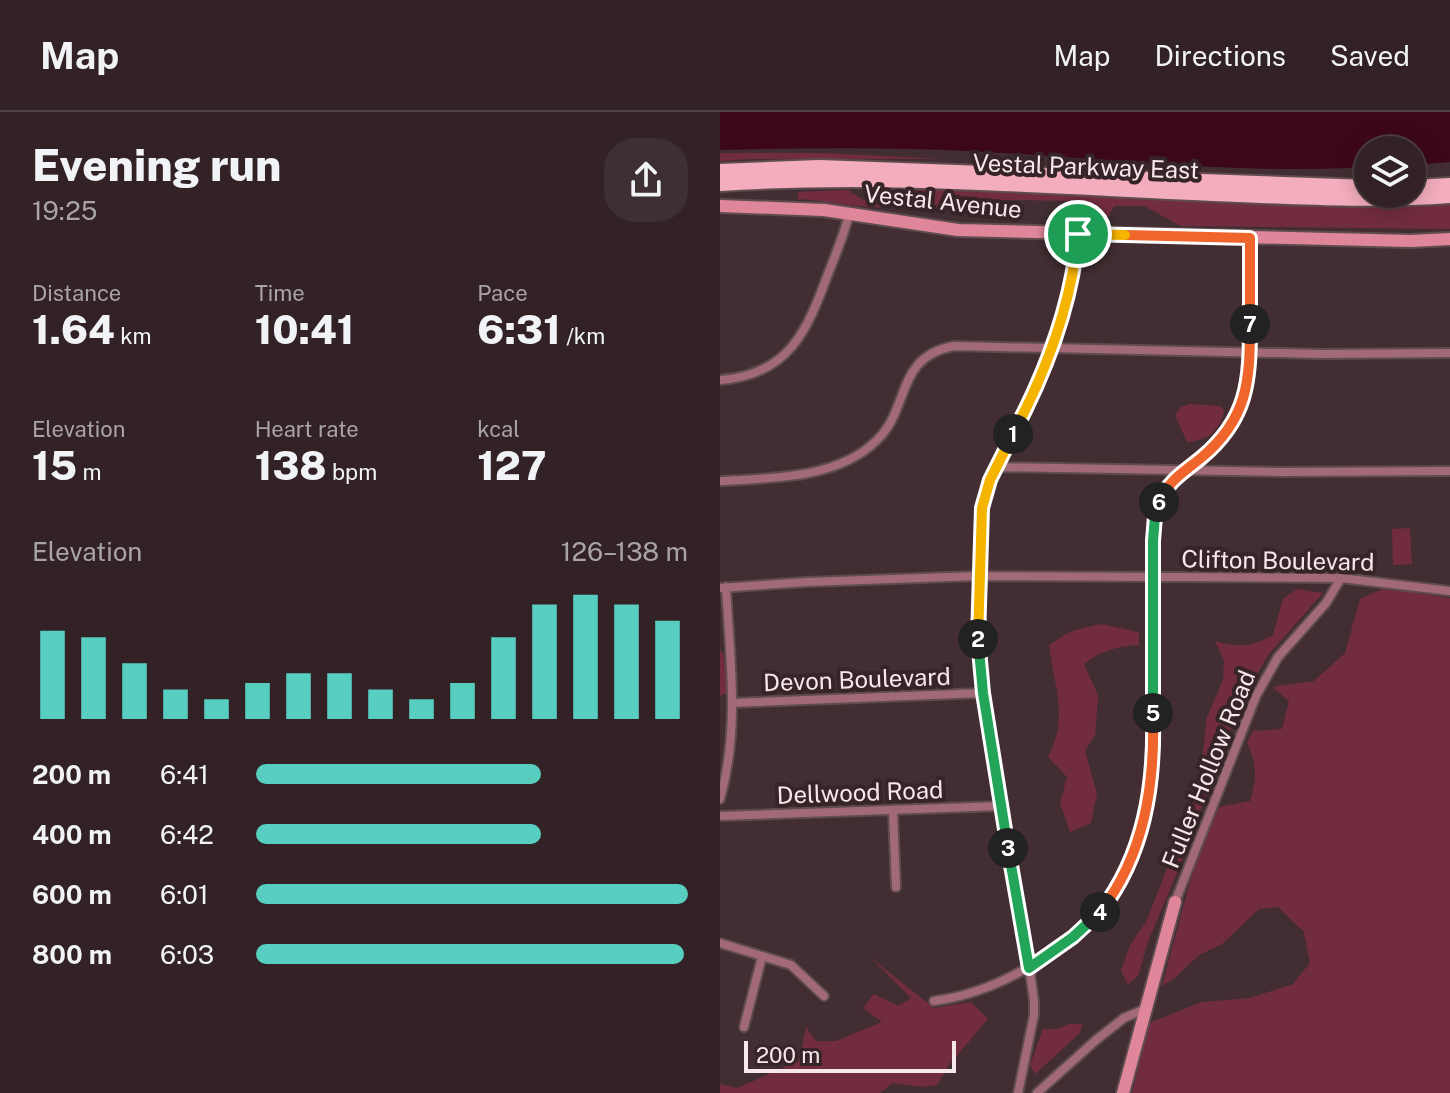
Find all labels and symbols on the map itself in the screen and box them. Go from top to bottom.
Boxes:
street label: Vestal Parkway East [972,148,1200,184]
street label: Vestal Avenue [863,179,1023,223]
pin [1044,200,1112,268]
pin: 7 [1230,304,1270,344]
pin: 1 [993,414,1033,454]
pin: 6 [1139,482,1179,522]
street label: Clifton Boulevard [1181,544,1375,576]
pin: 2 [958,619,998,659]
street label: Devon Boulevard [763,662,951,696]
street label: Fuller Hollow Road [1156,666,1260,872]
pin: 5 [1133,693,1173,733]
street label: Dellwood Road [776,775,944,809]
pin: 3 [988,828,1028,868]
pin: 4 [1080,892,1120,932]
scale bar [744,1037,956,1073]

